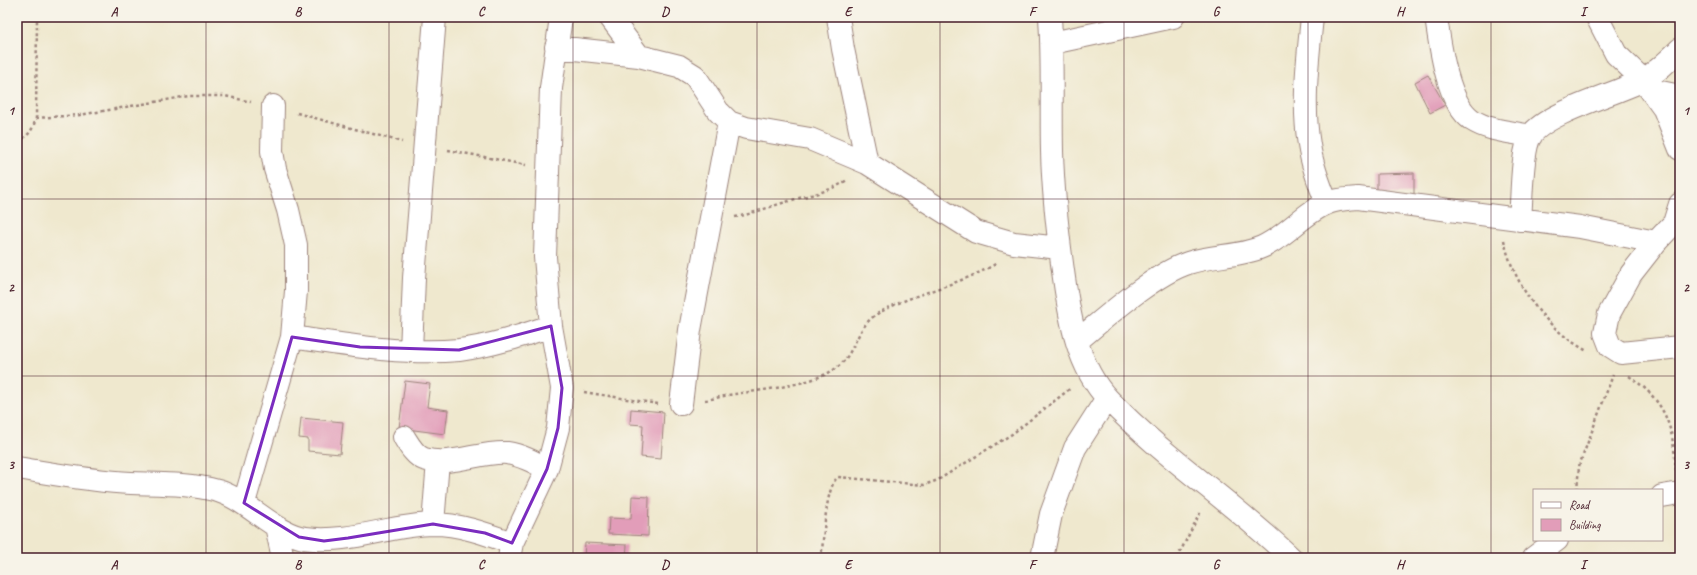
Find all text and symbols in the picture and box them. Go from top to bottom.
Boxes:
text: A [111,4,119,20]
text: B [295,4,303,20]
text: C [478,4,486,20]
text: D [661,4,670,20]
text: E [845,4,854,20]
text: F [1029,4,1038,20]
text: G [1213,4,1221,20]
text: H [1396,4,1406,20]
text: I [1580,4,1589,20]
text: 1 [8,103,16,119]
text: 1 [1683,103,1691,119]
text: 2 [8,280,15,296]
text: 2 [1683,280,1690,296]
text: 3 [8,457,15,473]
text: 3 [1683,457,1690,473]
legend [1533,489,1663,541]
text: Road [1569,497,1591,513]
text: Building [1569,517,1601,533]
text: A [111,557,119,573]
text: B [295,557,303,573]
text: C [478,557,486,573]
text: D [661,557,670,573]
text: E [845,557,854,573]
text: F [1029,557,1038,573]
text: G [1213,557,1221,573]
text: H [1396,557,1406,573]
text: I [1580,557,1589,573]

